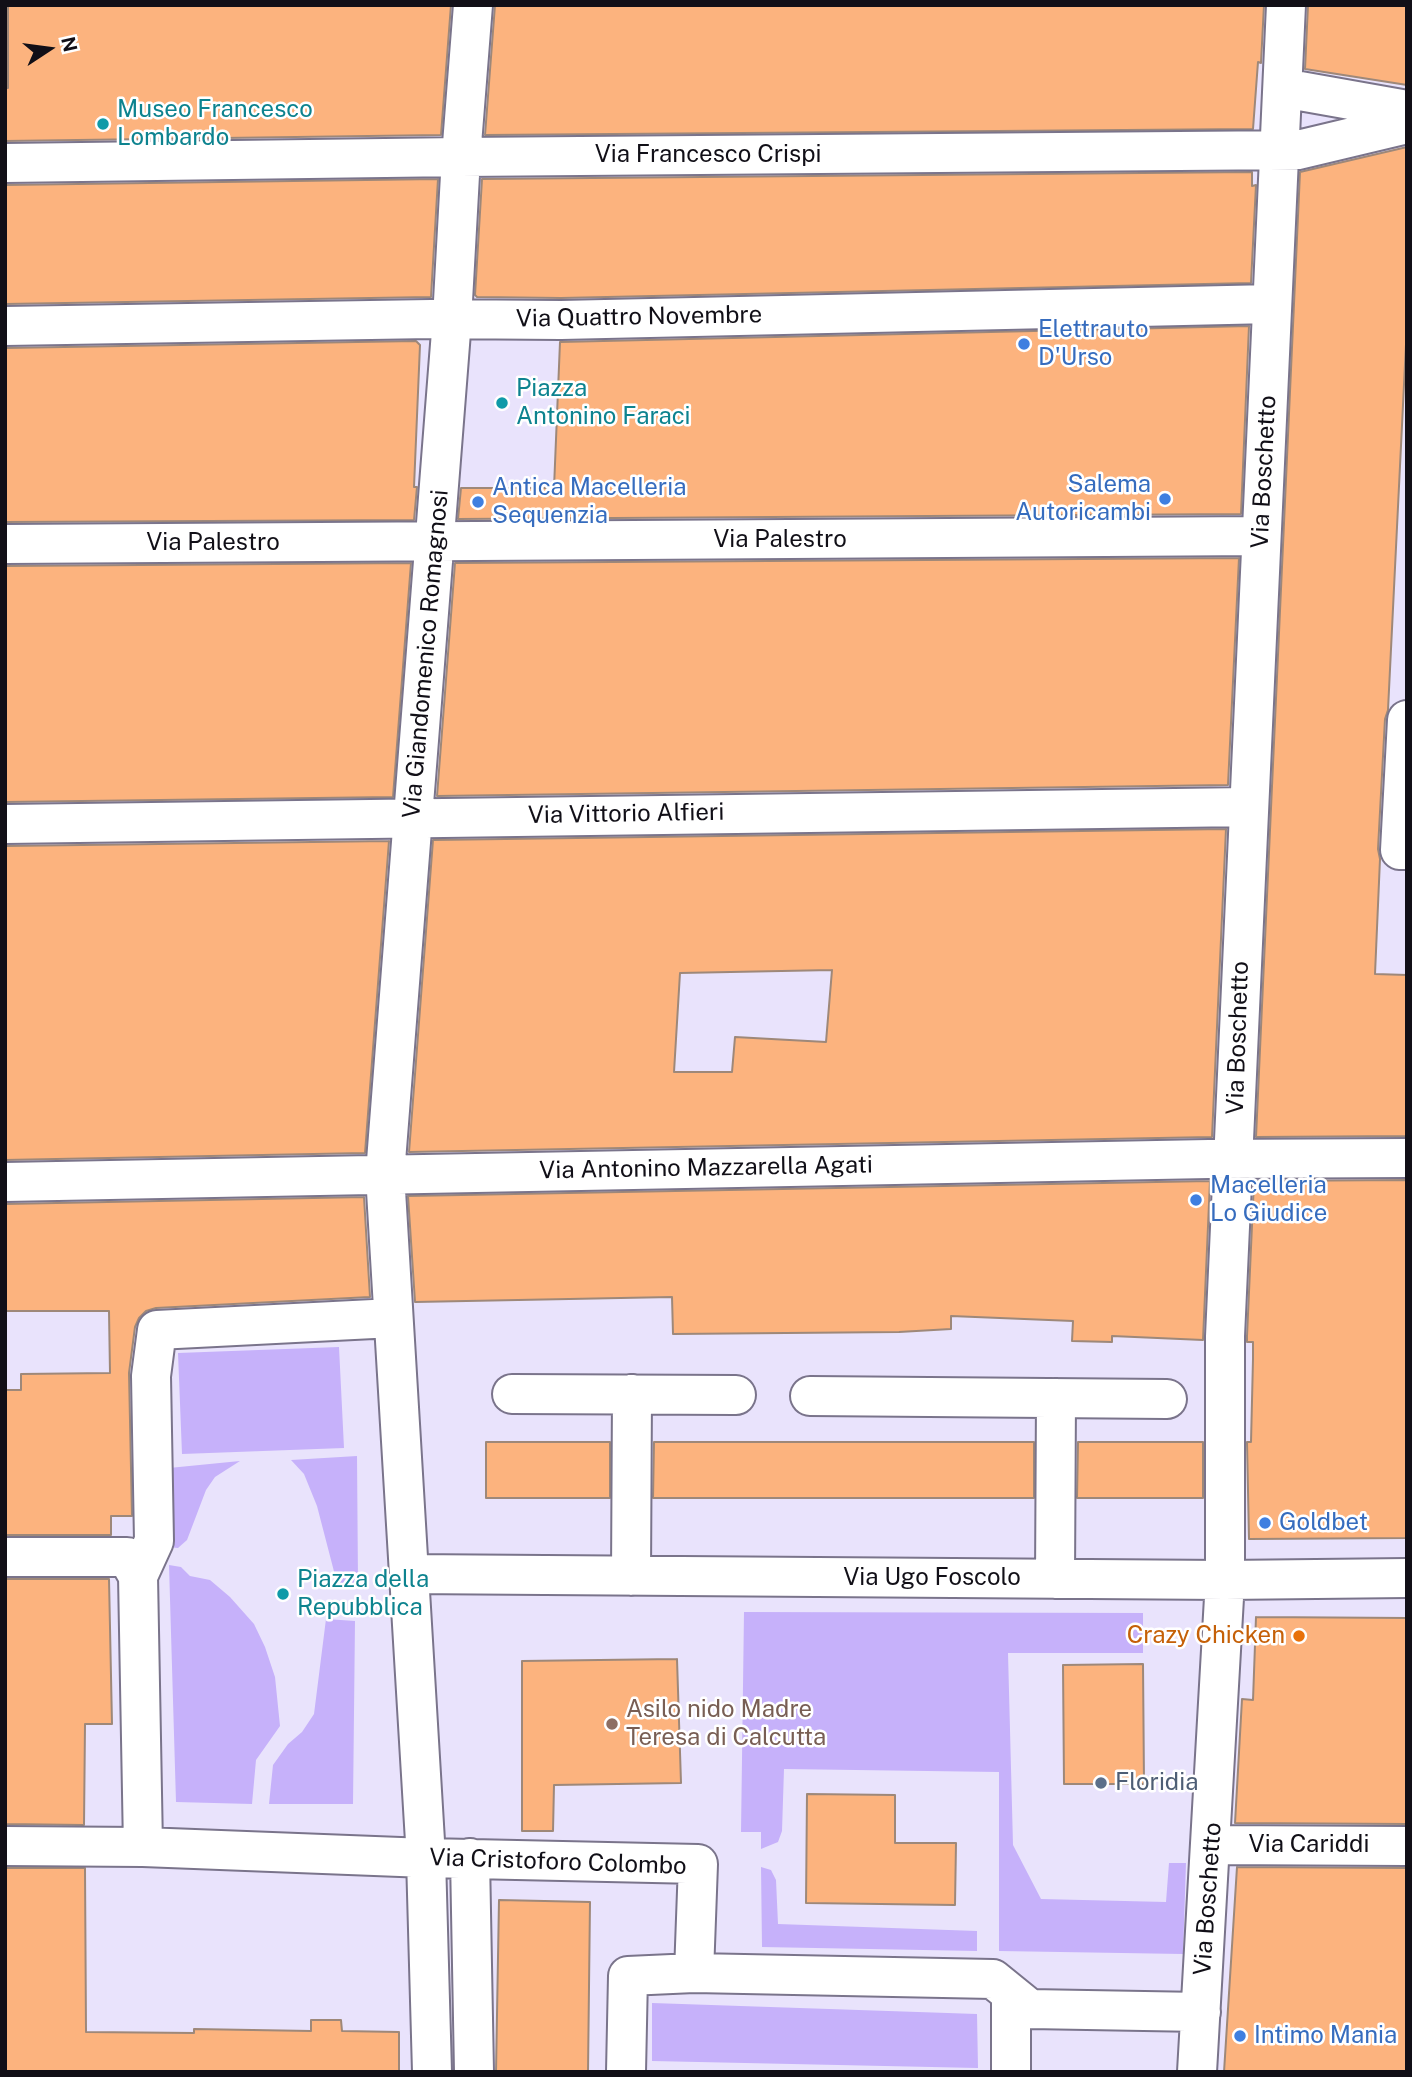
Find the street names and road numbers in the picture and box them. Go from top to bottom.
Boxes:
street label: Via Francesco Crispi [595,141,821,169]
street label: Via Quattro Novembre [516,300,762,334]
street label: Via Boschetto [1246,395,1282,549]
street label: Via Giandomenico Romagnosi [397,488,455,820]
street label: Via Palestro [713,526,847,554]
street label: Via Palestro [146,529,280,557]
street label: Via Vittorio Alfieri [528,798,724,830]
street label: Via Boschetto [1221,961,1255,1115]
street label: Via Antonino Mazzarella Agati [539,1151,873,1185]
street label: Via Ugo Foscolo [843,1564,1021,1592]
street label: Via Boschetto [1188,1821,1228,1977]
street label: Via Cariddi [1249,1831,1369,1859]
street label: Via Cristoforo Colombo [429,1843,687,1881]

